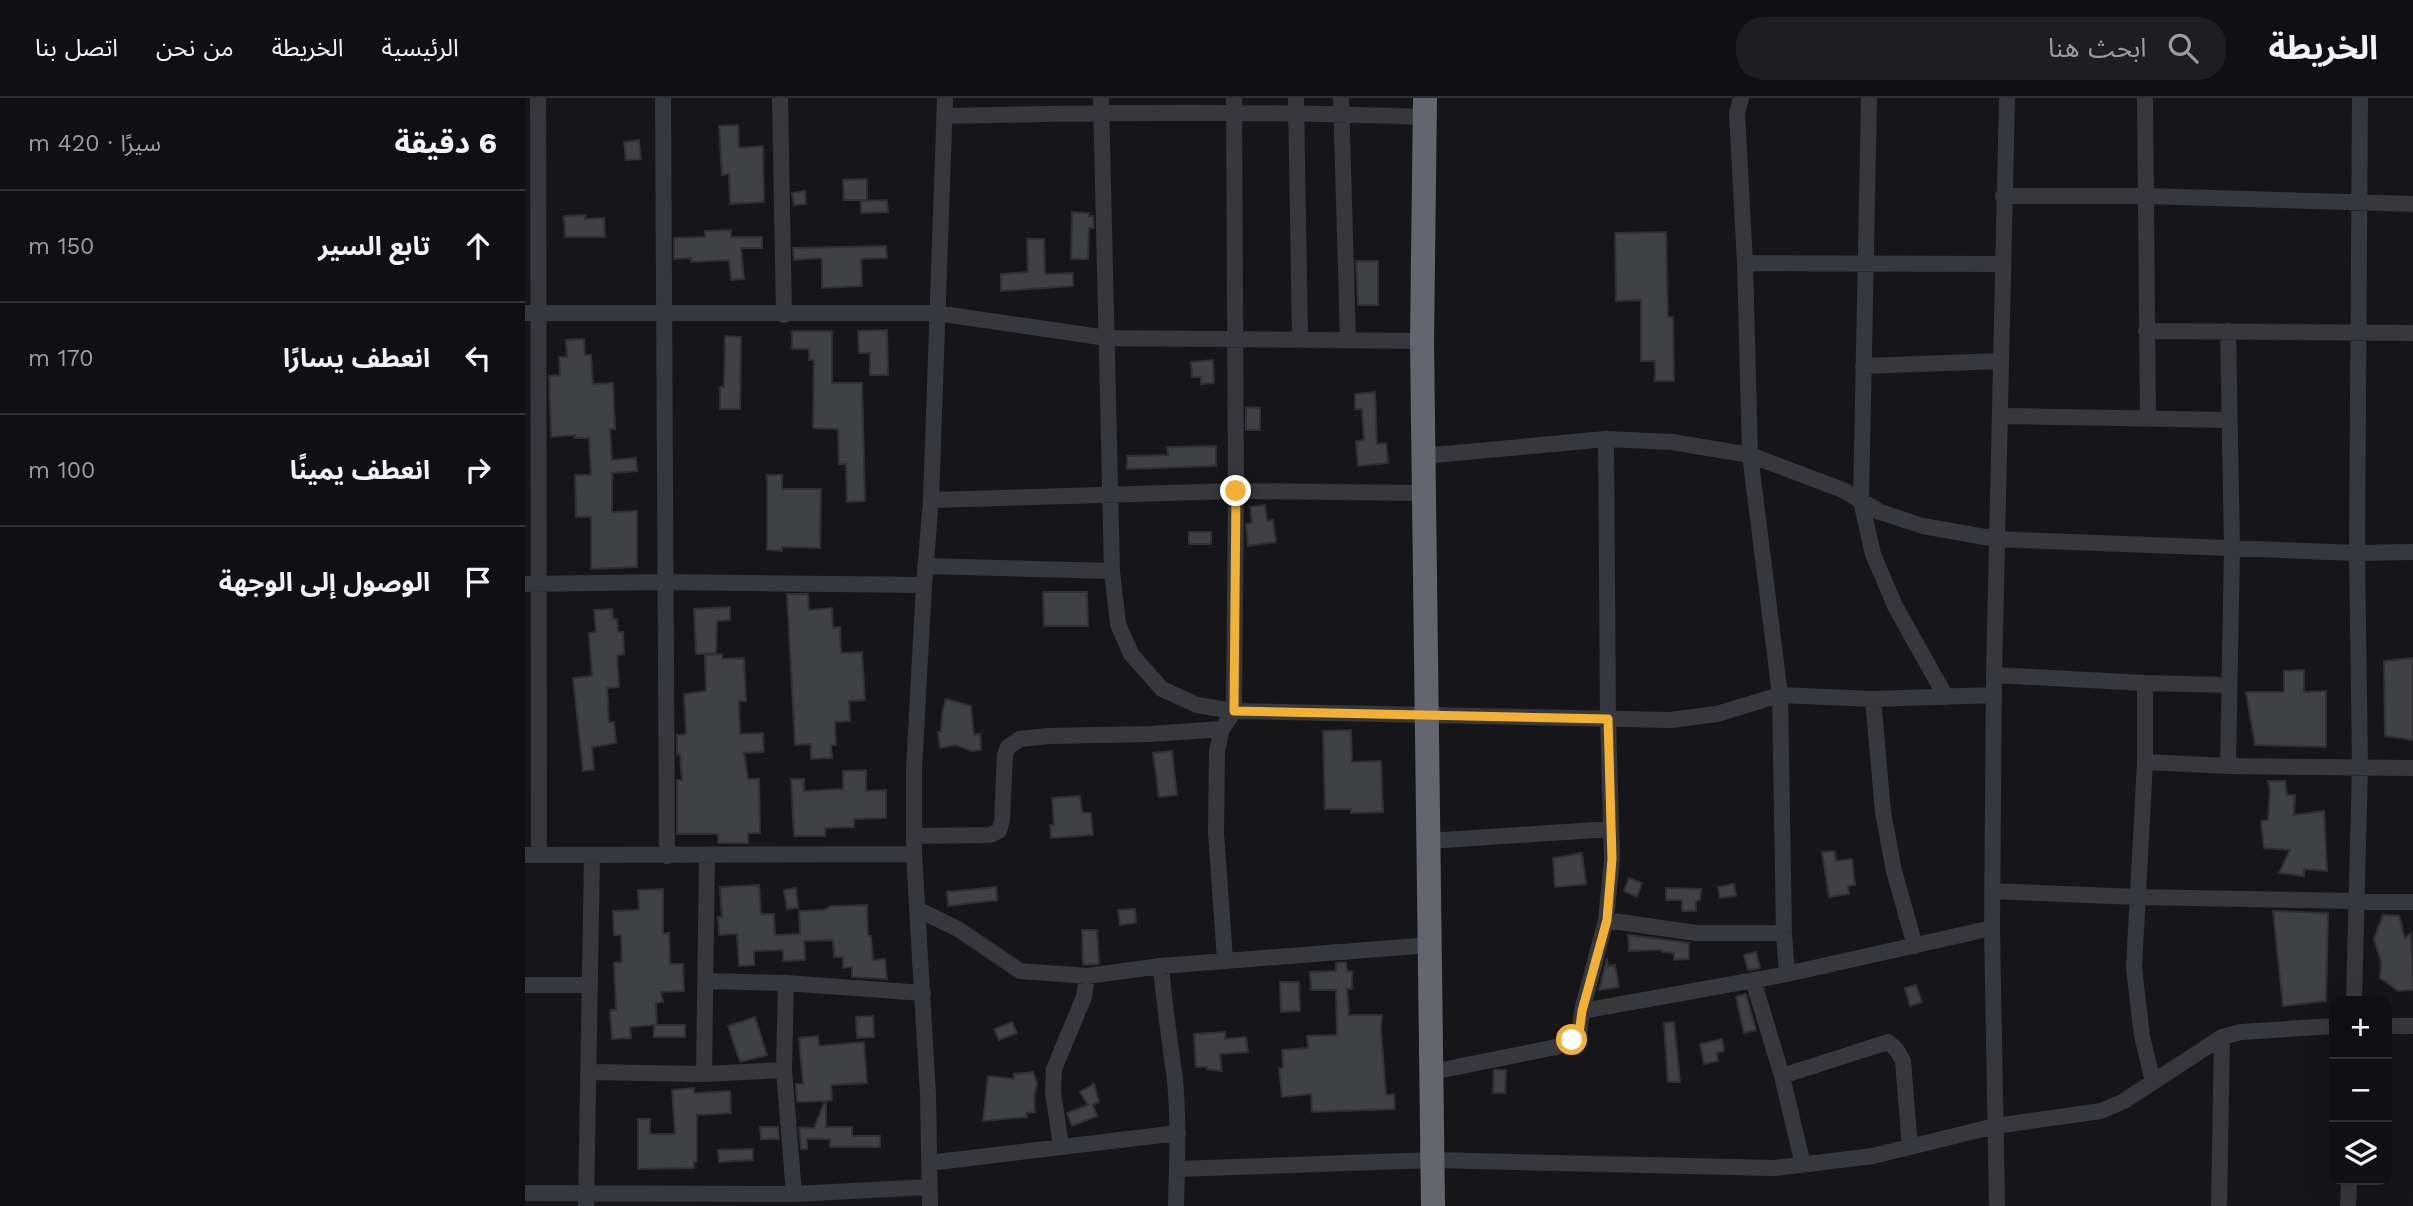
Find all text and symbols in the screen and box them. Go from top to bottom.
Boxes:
search box [1736,17,2226,80]
text: الخريطة [2268,28,2378,67]
icon: search [2164,29,2202,67]
text: ابحث هنا [2048,33,2146,63]
text: اتصل بنا [35,34,118,62]
text: من نحن [156,34,234,62]
text: الخريطة [272,34,344,62]
text: الرئيسية [382,34,459,62]
text: 6 دقيقة [394,125,497,160]
text: سيرًا · 420 m [28,130,161,157]
icon: ahead [459,227,497,265]
text: تابع السير [318,231,430,261]
text: 150 m [28,233,94,260]
icon: left [459,339,497,377]
text: انعطف يسارًا [283,343,430,373]
text: 170 m [28,345,94,372]
icon: right [459,451,497,489]
text: انعطف يمينًا [290,455,430,485]
text: 100 m [28,457,95,484]
route end [1220,475,1251,506]
icon: arrive [459,563,497,601]
text: الوصول إلى الوجهة [219,567,430,597]
map controls [2329,996,2392,1185]
button: + [2329,996,2392,1059]
route start [1556,1024,1587,1055]
button: − [2329,1059,2392,1122]
button: layers [2329,1122,2392,1185]

